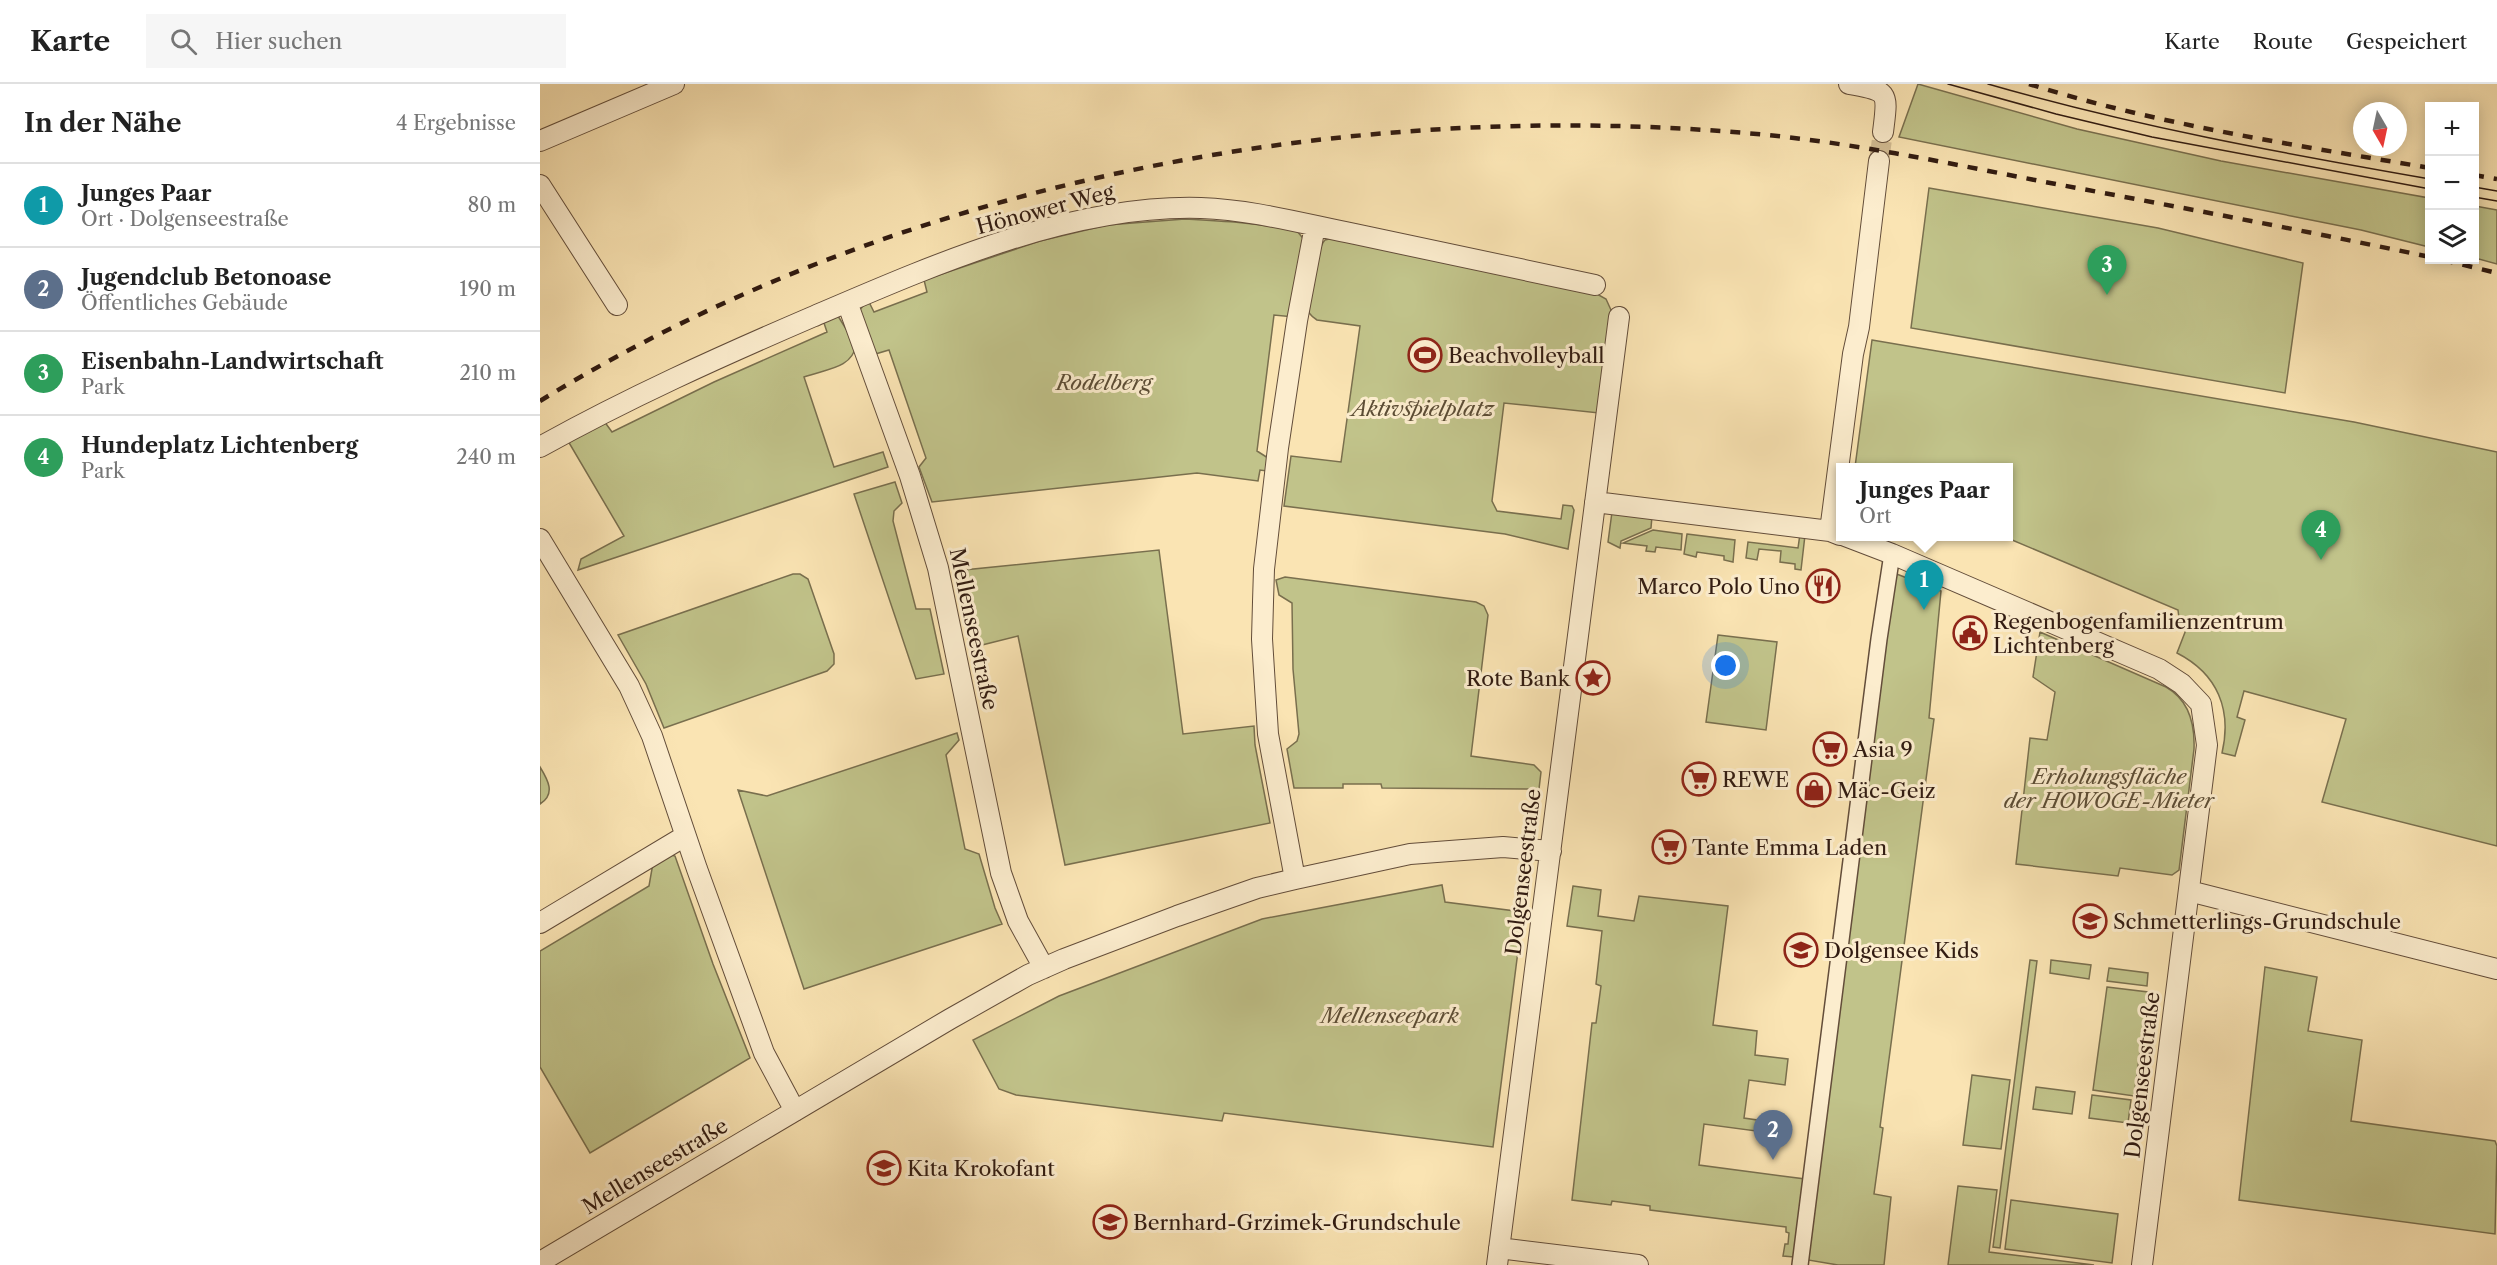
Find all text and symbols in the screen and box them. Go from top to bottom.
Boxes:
search box [146,14,566,68]
text: Karte [30,24,110,58]
icon: search [167,25,200,58]
text: Hier suchen [215,28,342,55]
text: Karte [2164,29,2220,54]
text: Route [2253,29,2313,54]
text: Gespeichert [2346,29,2467,54]
north arrow [2353,102,2407,156]
map controls [2425,102,2479,264]
button: + [2425,102,2479,156]
text: In der Nähe [24,107,181,139]
text: 4 Ergebnisse [396,111,516,135]
button: − [2425,156,2479,210]
street label: Hönower Weg [973,178,1118,239]
text: Junges Paar [81,180,211,207]
text: 1 [39,193,48,217]
text: 80 m [468,193,516,217]
text: Ort · Dolgenseestraße [81,207,289,231]
button: layers [2425,210,2479,264]
pin: 3 [2088,246,2126,295]
text: Jugendclub Betonoase [81,264,331,291]
text: 2 [38,277,49,301]
text: 190 m [459,277,516,301]
text: Öffentliches Gebäude [81,291,288,315]
sports icon: Beachvolleyball [1407,337,1443,373]
place label: Beachvolleyball [1448,343,1605,368]
text: Eisenbahn-Landwirtschaft [81,348,383,375]
text: 3 [38,361,49,385]
text: 210 m [459,361,516,385]
park label: Rodelberg [1054,370,1154,395]
text: Park [81,375,124,399]
park label: Aktivspielplatz [1349,396,1496,421]
text: Hundeplatz Lichtenberg [81,432,358,459]
text: 4 [38,445,49,469]
text: 240 m [456,445,516,469]
text: Park [81,459,124,483]
popup [1836,463,2013,541]
text: Junges Paar [1859,477,1990,504]
text: Ort [1859,504,1891,528]
pin: 4 [2302,510,2340,560]
street label: Mellenseestraße [945,546,1003,712]
pin: 1 [1904,560,1944,610]
restaurant icon: Marco Polo Uno [1805,568,1841,604]
place label: Marco Polo Uno [1637,574,1800,599]
place label: Regenbogenfamilienzentrum Lichtenberg [1993,609,2284,658]
public building icon: Regenbogenfamilienzentrum Lichtenberg [1952,615,1988,651]
your location [1711,651,1740,680]
place icon: Rote Bank [1575,660,1611,696]
place label: Rote Bank [1466,666,1571,691]
supermarket icon: Asia 9 [1812,731,1848,767]
place label: Asia 9 [1852,737,1913,762]
supermarket icon: REWE [1681,761,1717,797]
park label: Erholungsfläche der HOWOGE-Mieter [2004,764,2215,813]
place label: REWE [1722,767,1789,792]
shop icon: Mäc-Geiz [1796,772,1832,808]
place label: Mäc-Geiz [1837,778,1936,803]
street label: Dolgenseestraße [1500,787,1546,957]
supermarket icon: Tante Emma Laden [1651,829,1687,865]
place label: Tante Emma Laden [1692,835,1887,860]
school or university icon: Schmetterlings-Grundschule [2072,903,2108,939]
place label: Schmetterlings-Grundschule [2113,909,2401,934]
school or university icon: Dolgensee Kids [1783,932,1819,968]
place label: Dolgensee Kids [1824,938,1979,963]
street label: Dolgenseestraße [2119,990,2165,1160]
park label: Mellenseepark [1318,1003,1459,1028]
pin: 2 [1754,1110,1792,1160]
street label: Mellenseestraße [578,1113,732,1219]
school or university icon: Kita Krokofant [866,1150,902,1186]
place label: Kita Krokofant [907,1156,1055,1181]
school or university icon: Bernhard-Grzimek-Grundschule [1092,1204,1128,1240]
place label: Bernhard-Grzimek-Grundschule [1133,1210,1461,1235]

